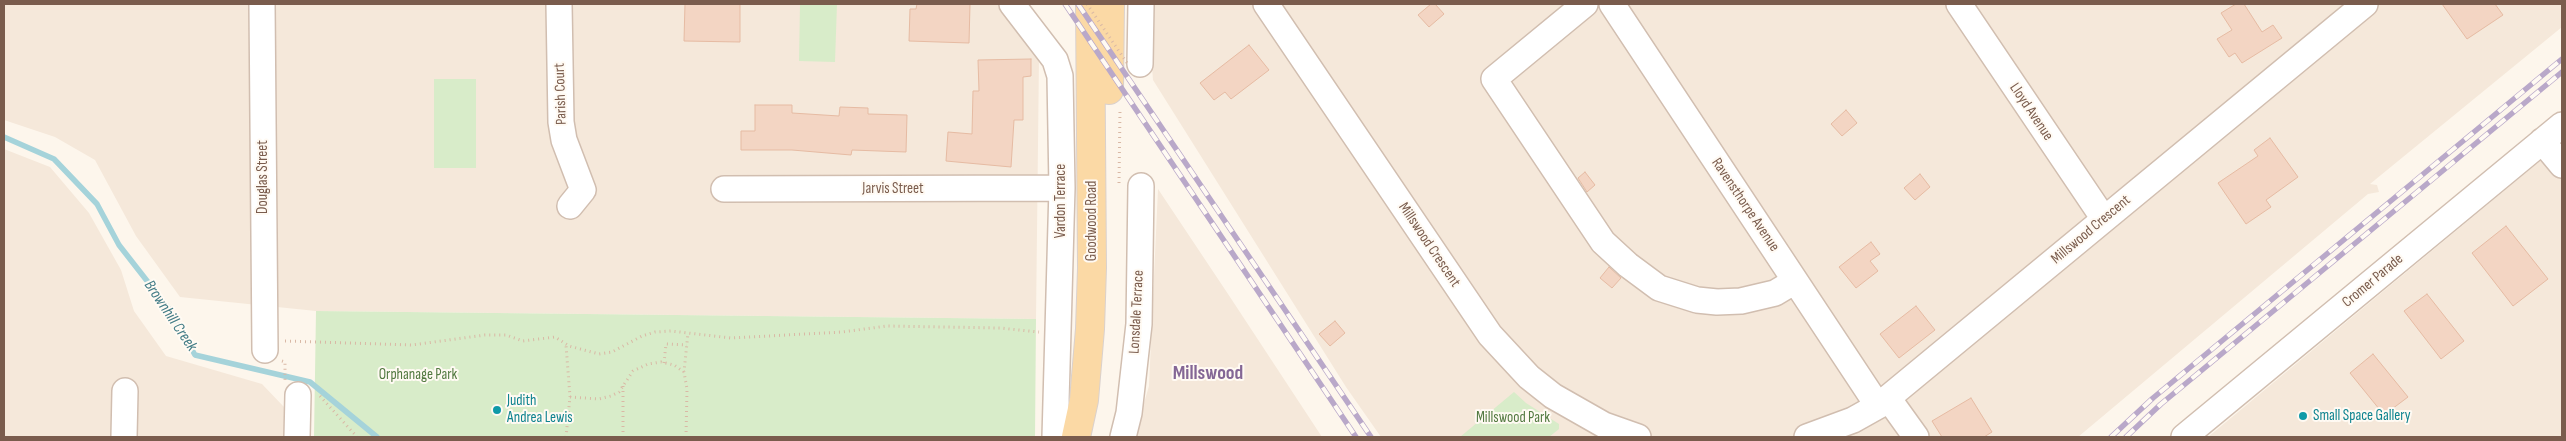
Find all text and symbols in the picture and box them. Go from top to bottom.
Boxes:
street label: Parish Court [551,63,571,125]
street label: Lloyd Avenue [2005,80,2057,144]
street label: Douglas Street [254,140,272,214]
street label: Ravensthorpe Avenue [1707,155,1783,255]
street label: Vardon Terrace [1052,164,1070,238]
street label: Jarvis Street [862,180,924,198]
street label: Goodwood Road [1083,181,1101,261]
street label: Millswood Crescent [2048,192,2134,268]
street label: Millswood Crescent [1394,199,1464,291]
street label: Cromer Parade [2339,250,2407,312]
street label: Lonsdale Terrace [1126,270,1148,354]
water label: Brownhill Creek [139,277,201,355]
district label: Millswood [1173,362,1243,386]
park label: Orphanage Park [379,366,457,384]
place label: Judith Andrea Lewis [507,392,573,427]
marker: Judith Andrea Lewis [491,404,503,416]
place label: Small Space Gallery [2313,407,2411,425]
park label: Millswood Park [1476,409,1550,427]
marker: Small Space Gallery [2297,410,2309,422]

